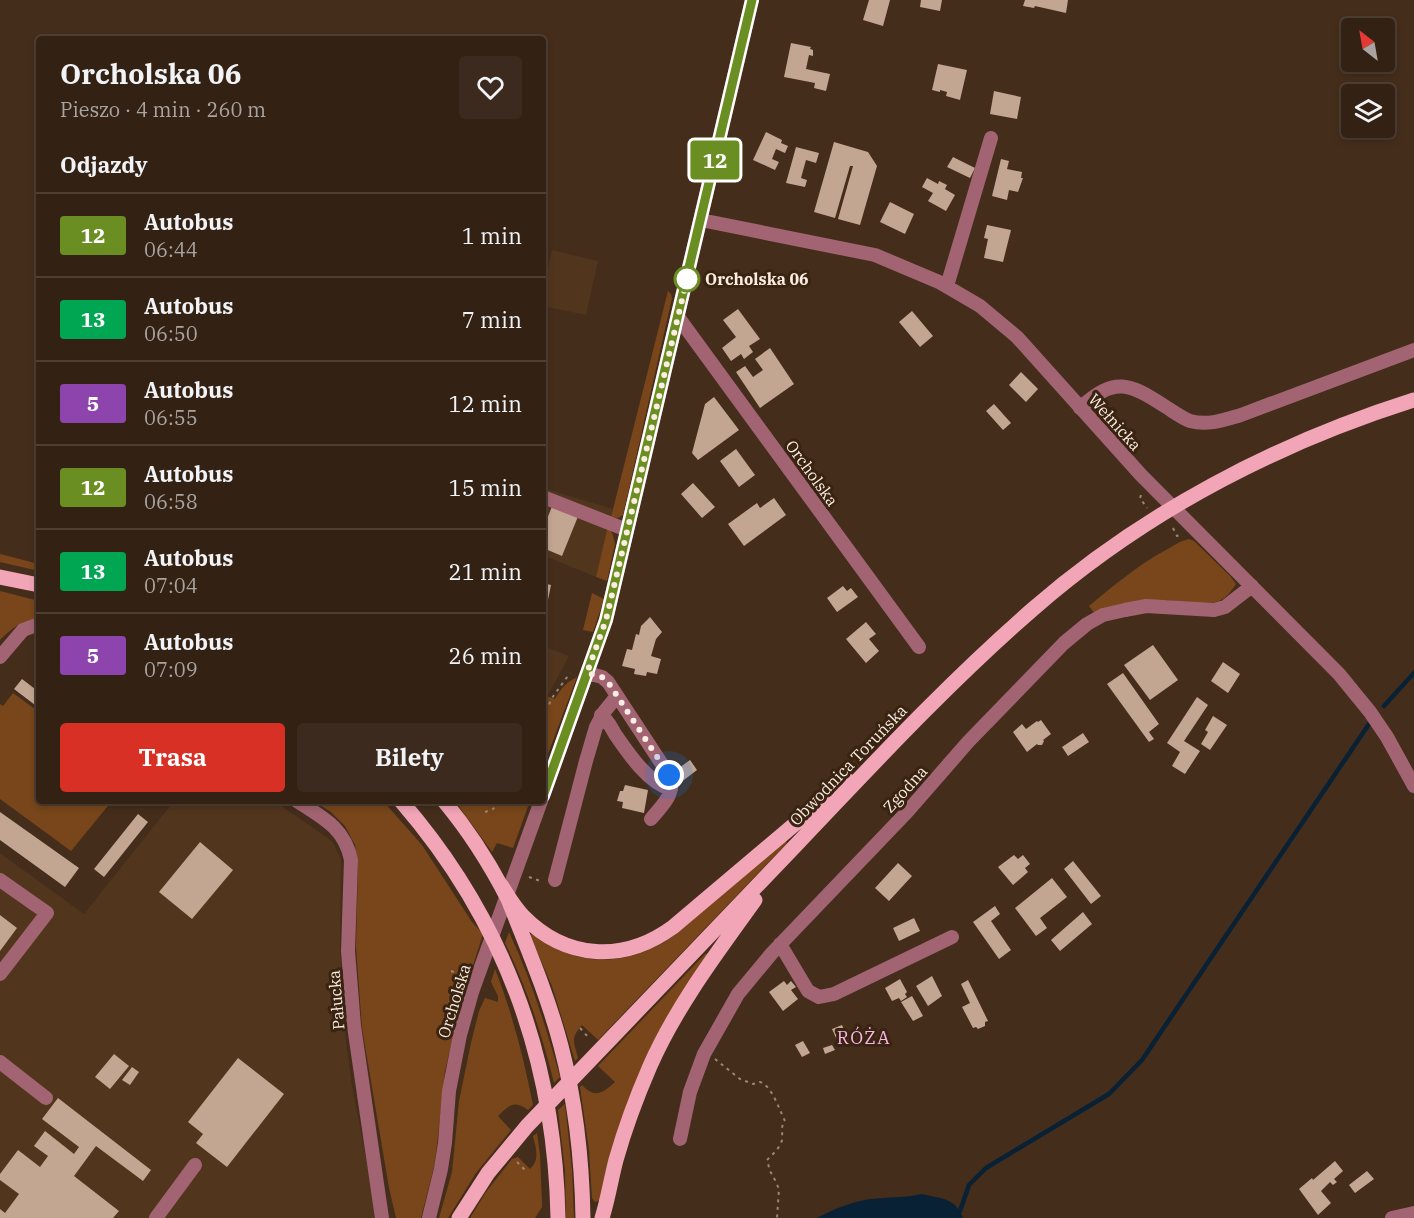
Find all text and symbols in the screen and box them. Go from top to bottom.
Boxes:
north arrow [1341,18,1395,72]
map controls [1341,18,1395,138]
text: Orcholska 06 [60,55,241,92]
button: heart [459,56,522,119]
button: layers [1341,84,1395,138]
text: Pieszo · 4 min · 260 m [60,96,266,123]
line badge: 12 [688,140,742,180]
text: 12 [702,146,728,174]
text: Odjazdy [60,150,148,179]
text: Autobus [144,207,233,236]
text: 12 [80,221,106,249]
text: 1 min [462,221,522,250]
text: 06:44 [144,236,198,263]
marker: Orcholska 06 [674,266,700,292]
place label: Orcholska 06 [705,269,809,289]
text: Autobus [144,291,233,320]
text: 13 [80,305,106,333]
text: 7 min [462,305,522,334]
text: 06:50 [144,320,198,347]
text: Autobus [144,375,233,404]
text: 5 [87,389,99,417]
text: 12 min [449,389,522,418]
street label: Wełnicka [1084,389,1146,455]
text: 06:55 [144,404,198,431]
street label: Orcholska [781,436,843,510]
text: Autobus [144,459,233,488]
text: 12 [80,473,106,501]
text: 15 min [449,473,522,502]
text: 06:58 [144,488,198,515]
text: Autobus [144,543,233,572]
text: 13 [80,557,106,585]
text: 21 min [449,557,522,586]
text: 07:04 [144,572,198,599]
text: Autobus [144,627,233,656]
text: 5 [87,641,99,669]
text: 26 min [449,641,522,670]
text: 07:09 [144,656,198,683]
street label: Obwodnica Toruńska [785,700,911,830]
button: Trasa [60,723,285,792]
button: Bilety [297,723,522,792]
your location [654,760,684,790]
street label: Zgodna [879,761,932,817]
street label: Orcholska [433,961,475,1041]
street label: Pałucka [323,969,349,1031]
district label: RÓŻA [837,1026,891,1049]

